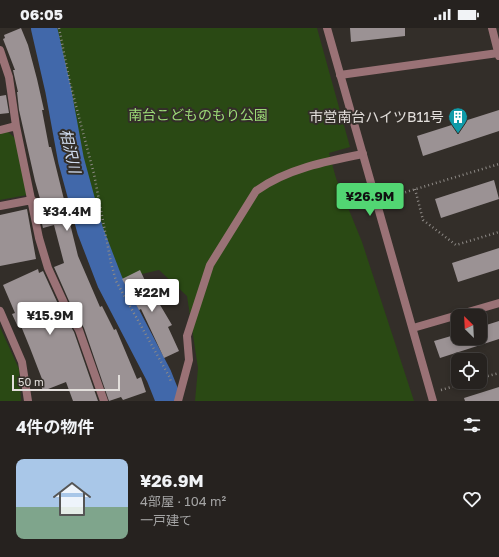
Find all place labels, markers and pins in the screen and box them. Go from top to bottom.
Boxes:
building icon: 市営南台ハイツB11号 [447,106,469,134]
place label: 市営南台ハイツB11号 [309,108,444,125]
pin: ¥26.9M [337,183,403,217]
pin: ¥34.4M [34,198,100,232]
pin: ¥22M [128,279,176,313]
pin: ¥15.9M [17,302,83,336]

